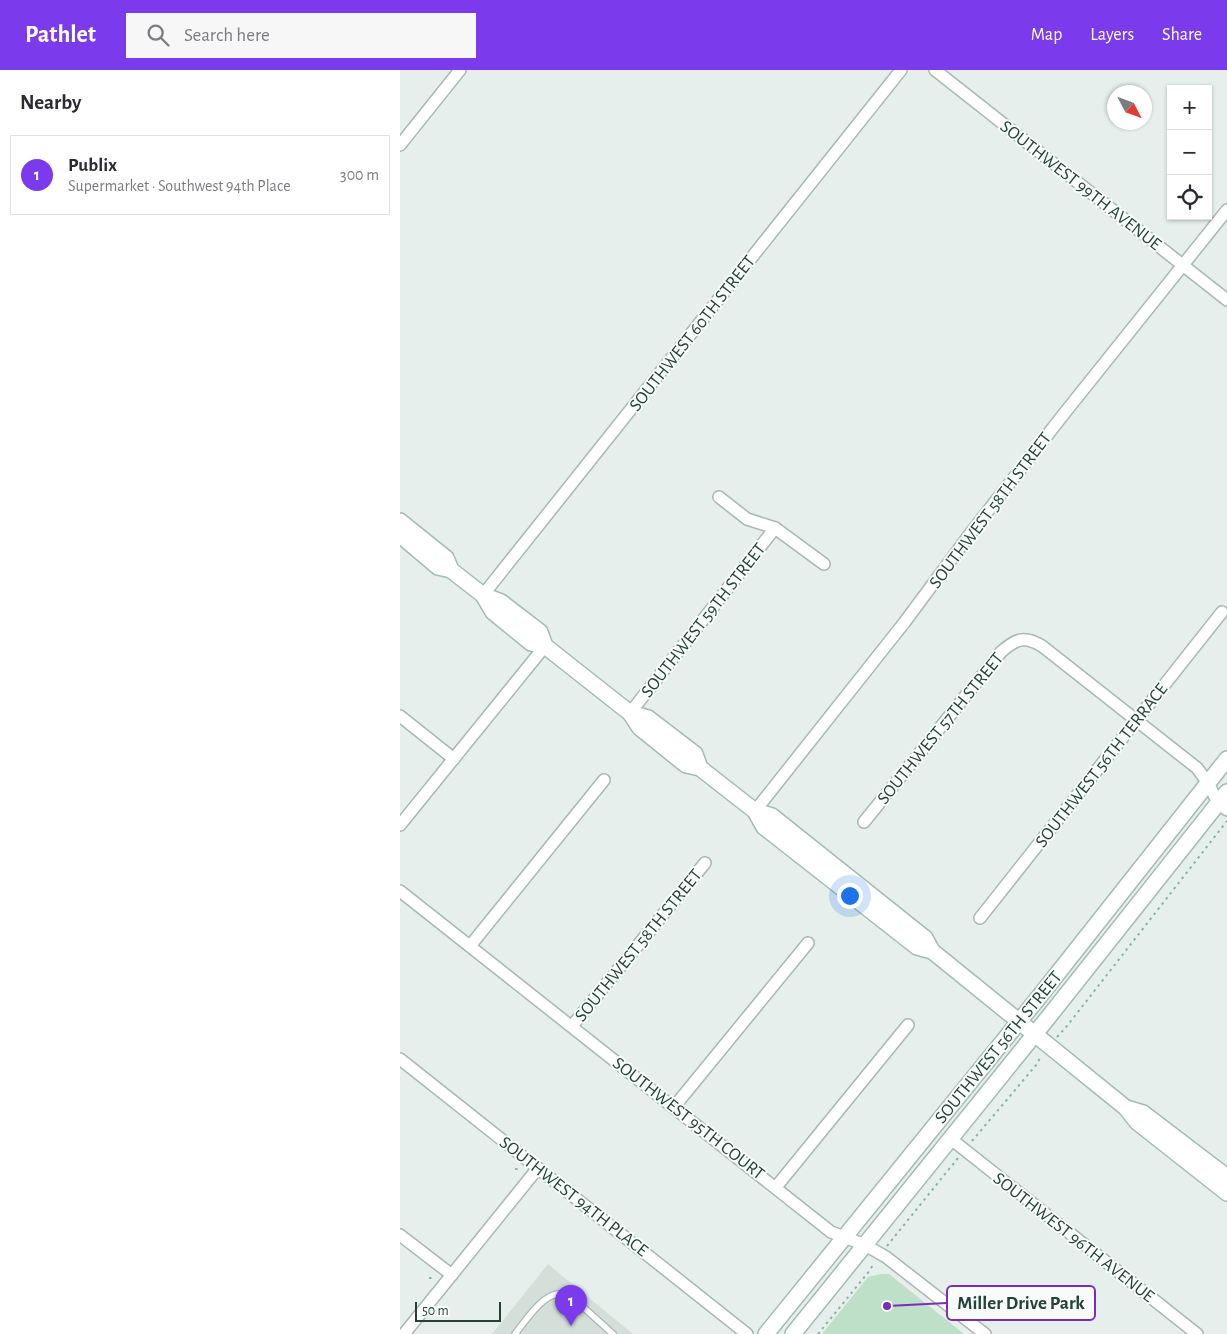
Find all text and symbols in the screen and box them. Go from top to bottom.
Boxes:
search box [126,13,476,58]
icon: search [144,21,172,49]
text: Pathlet [25,23,96,47]
text: Search here [184,26,270,45]
text: Map [1031,26,1062,44]
text: Layers [1090,26,1134,44]
text: Share [1162,26,1202,44]
north arrow [1107,85,1152,130]
map controls [1167,85,1212,220]
button: + [1167,85,1212,130]
text: Nearby [20,92,81,113]
street label: SOUTHWEST 99TH AVENUE [996,117,1165,254]
button: − [1167,130,1212,175]
text: Publix [68,156,117,175]
text: 1 [34,167,40,183]
text: 300 m [340,167,379,183]
button: locate [1167,175,1212,220]
text: Supermarket · Southwest 94th Place [68,178,291,194]
street label: SOUTHWEST 60TH STREET [627,252,759,415]
street label: SOUTHWEST 58TH STREET [926,429,1055,592]
street label: SOUTHWEST 59TH STREET [638,540,769,701]
street label: SOUTHWEST 57TH STREET [874,649,1007,808]
street label: SOUTHWEST 56TH TERRACE [1032,680,1171,851]
street label: SOUTHWEST 58TH STREET [572,866,706,1025]
your location [837,883,863,909]
street label: SOUTHWEST 56TH STREET [932,968,1066,1127]
street label: SOUTHWEST 95TH COURT [609,1054,768,1184]
street label: SOUTHWEST 94TH PLACE [496,1133,651,1260]
street label: SOUTHWEST 96TH AVENUE [989,1169,1158,1306]
pin: 1 [555,1285,587,1326]
callout: Miller Drive Park [947,1286,1095,1320]
text: Miller Drive Park [957,1294,1085,1313]
scale bar [415,1299,501,1322]
text: 50 m [422,1304,449,1318]

